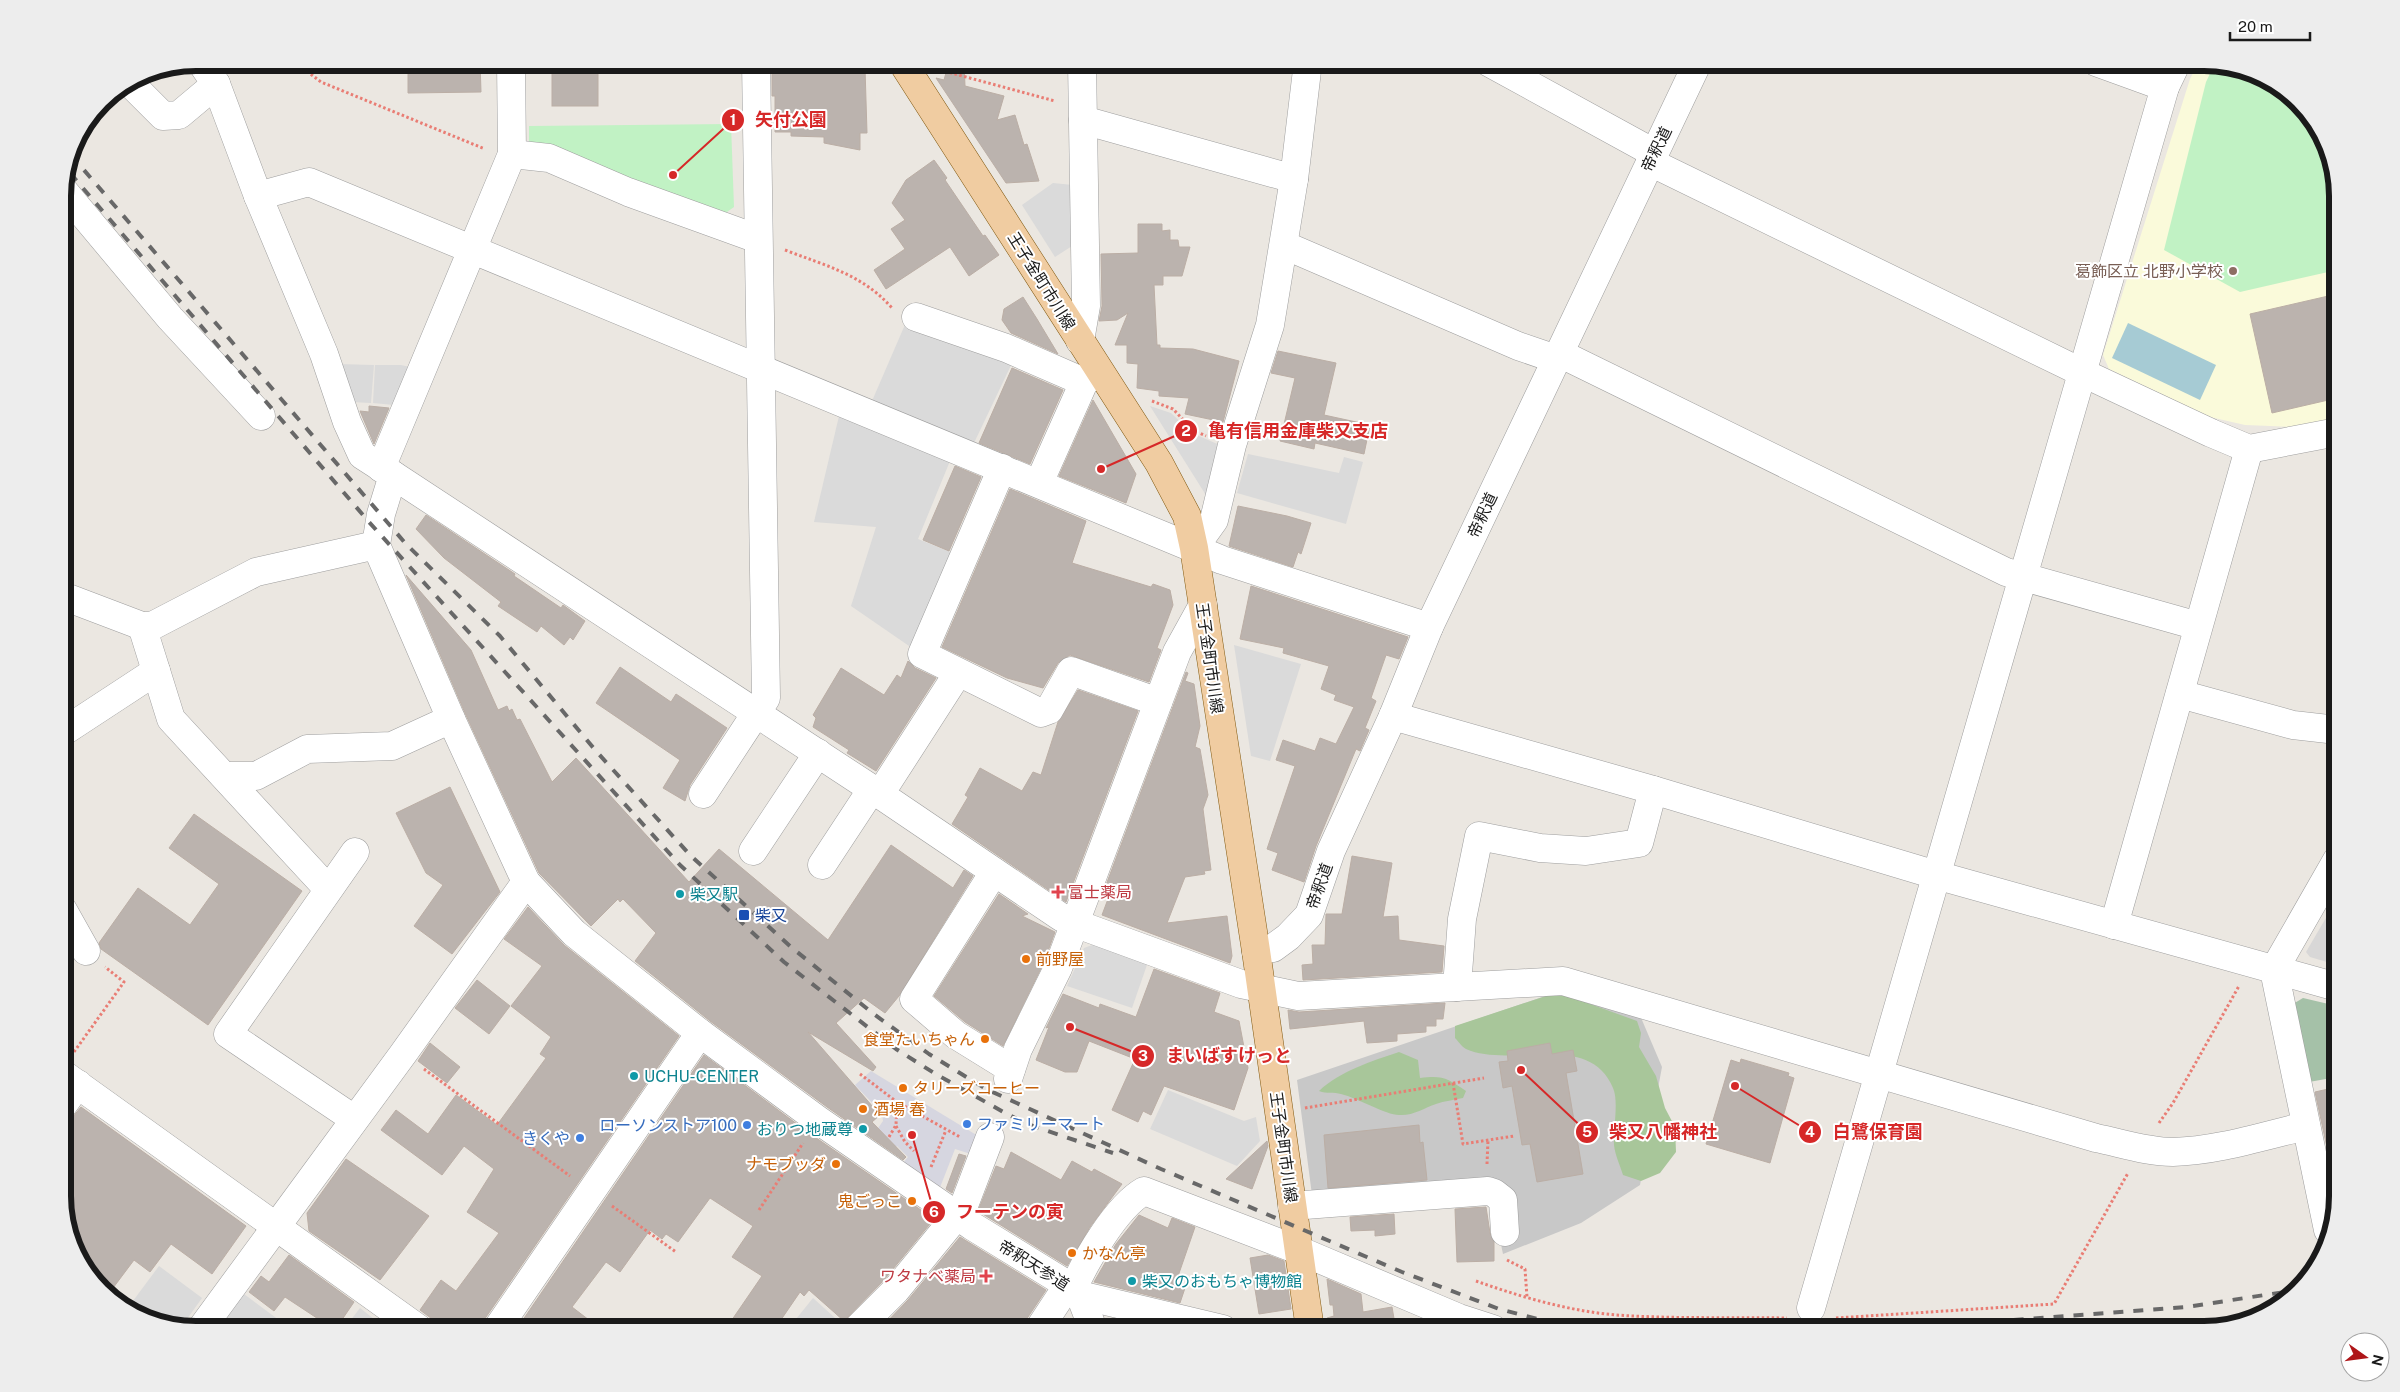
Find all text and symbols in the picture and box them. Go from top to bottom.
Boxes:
scale bar [2230,10,2310,42]
text: 20 m [2238,18,2273,35]
callout: 矢付公園 [720,103,837,136]
text: 矢付公園 [755,109,827,130]
text: 1 [730,111,736,128]
street label: 帝釈道 [1637,123,1676,175]
street label: 王子金町市川線 [1004,229,1079,334]
place label: 葛飾区立 北野小学校 [2075,262,2223,281]
marker: 葛飾区立 北野小学校 [2227,265,2239,277]
callout: 亀有信用金庫柴又支店 [1173,415,1398,448]
text: 亀有信用金庫柴又支店 [1208,420,1388,441]
text: 2 [1181,422,1191,439]
street label: 帝釈道 [1464,489,1501,541]
street label: 王子金町市川線 [1192,601,1227,715]
street label: 帝釈道 [1302,860,1337,912]
place label: 富士薬局 [1068,883,1132,902]
place label: 柴又駅 [690,885,738,904]
marker: 富士薬局 [1052,886,1064,898]
marker: 柴又駅 [674,888,686,900]
place label: 柴又 [755,906,787,925]
marker: 柴又 [737,908,751,922]
place label: 前野屋 [1036,950,1084,969]
marker: 前野屋 [1020,953,1032,965]
place label: 食堂たいちゃん [863,1030,975,1049]
marker: 食堂たいちゃん [979,1033,991,1045]
callout: まいばすけっと [1131,1039,1302,1072]
text: まいばすけっと [1166,1045,1292,1066]
text: 3 [1138,1047,1148,1064]
place label: UCHU-CENTER [644,1067,759,1086]
marker: UCHU-CENTER [628,1070,640,1082]
place label: タリーズコーヒー [913,1079,1040,1098]
marker: タリーズコーヒー [897,1082,909,1094]
street label: 王子金町市川線 [1266,1090,1301,1204]
place label: 酒場 春 [873,1100,925,1119]
marker: 酒場 春 [857,1103,869,1115]
place label: ファミリーマート [977,1115,1105,1134]
callout: 柴又八幡神社 [1574,1115,1727,1148]
callout: 白鷺保育園 [1798,1115,1933,1148]
place label: ローソンストア100 [599,1116,737,1135]
marker: ファミリーマート [961,1118,973,1130]
marker: ローソンストア100 [741,1119,753,1131]
place label: おりつ地蔵尊 [757,1120,853,1139]
text: 柴又八幡神社 [1609,1121,1717,1142]
text: 白鷺保育園 [1833,1121,1923,1142]
marker: おりつ地蔵尊 [857,1123,869,1135]
text: 5 [1582,1123,1592,1140]
text: 4 [1805,1123,1815,1140]
place label: きくや [522,1129,570,1148]
marker: きくや [574,1132,586,1144]
place label: ナモブッダ [746,1155,826,1174]
marker: ナモブッダ [830,1158,842,1170]
place label: 鬼ごっこ [838,1192,902,1211]
marker: 鬼ごっこ [906,1195,918,1207]
callout: フーテンの寅 [921,1195,1074,1228]
text: フーテンの寅 [956,1201,1064,1222]
text: 6 [929,1203,939,1220]
street label: 帝釈天参道 [995,1236,1073,1295]
place label: かなん亭 [1082,1244,1146,1263]
marker: かなん亭 [1066,1247,1078,1259]
place label: ワタナベ薬局 [880,1267,976,1286]
marker: ワタナベ薬局 [980,1270,992,1282]
place label: 柴又のおもちゃ博物館 [1142,1272,1302,1291]
marker: 柴又のおもちゃ博物館 [1126,1275,1138,1287]
north arrow [2340,1332,2390,1382]
text: N [2369,1353,2387,1367]

